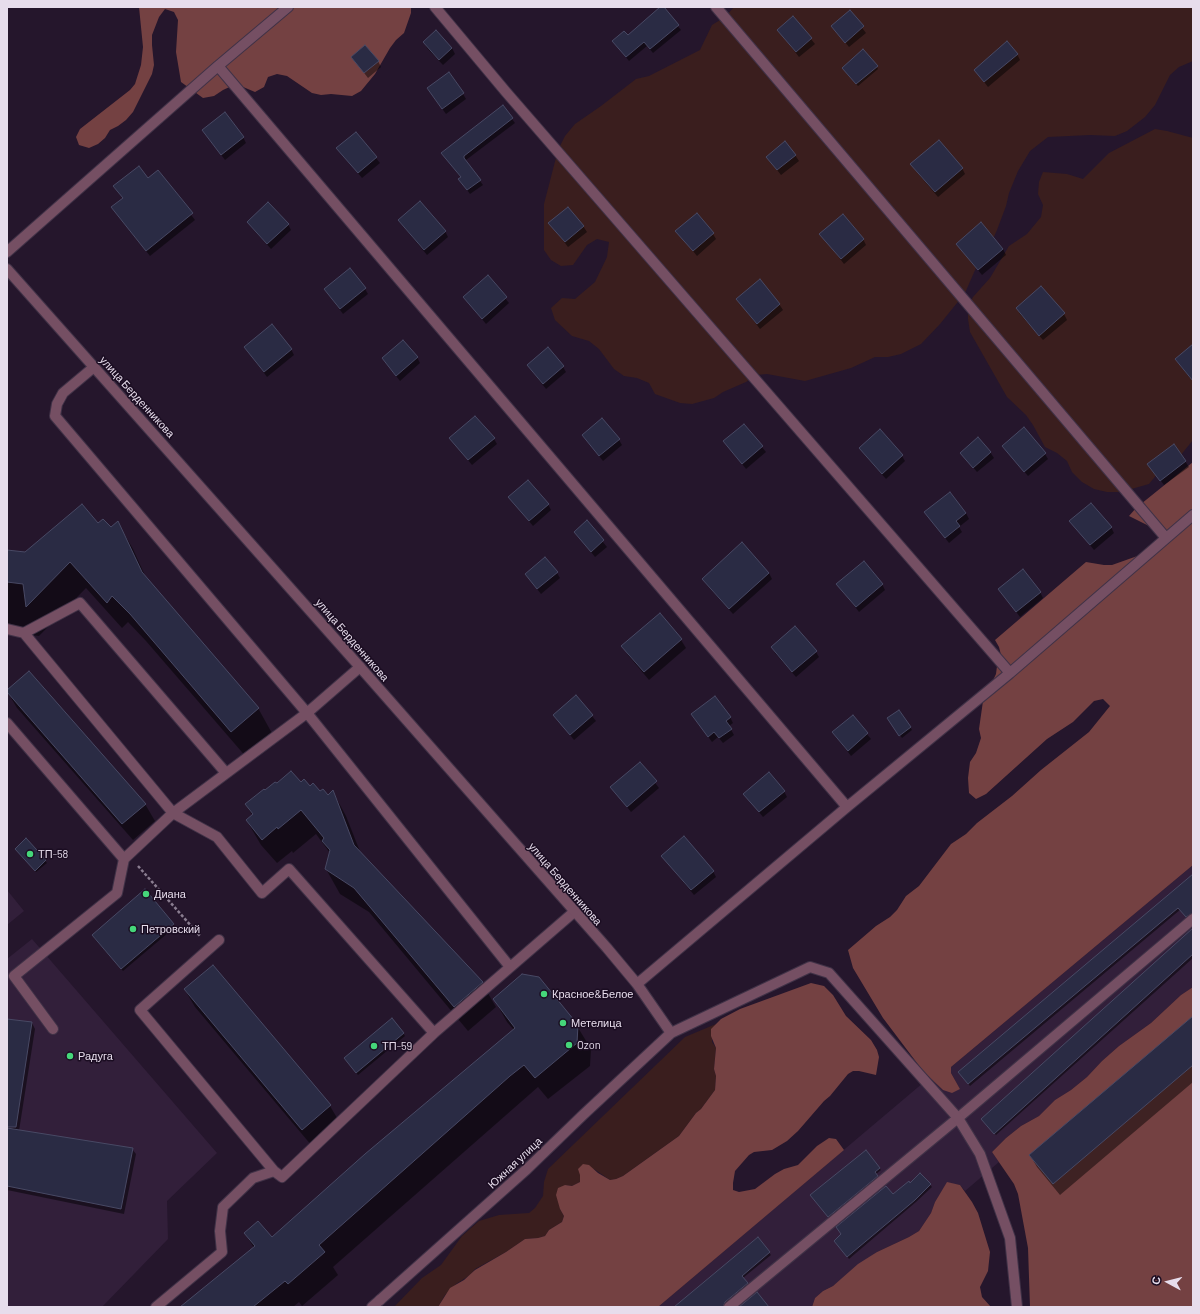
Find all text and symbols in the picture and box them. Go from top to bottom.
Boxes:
street label: улица Берденникова [97,353,177,441]
street label: улица Берденникова [312,596,392,684]
street label: улица Берденникова [525,840,605,928]
place label: ТП-58 [38,847,68,861]
marker: ТП-58 [25,849,35,859]
place label: Диана [154,887,186,901]
marker: Диана [141,889,151,899]
place label: Петровский [141,922,200,936]
marker: Петровский [128,924,138,934]
place label: Красное&Белое [552,987,633,1001]
marker: Красное&Белое [539,989,549,999]
place label: Метелица [571,1016,622,1030]
marker: Метелица [558,1018,568,1028]
place label: Ozon [577,1038,601,1052]
place label: ТП-59 [382,1039,412,1053]
marker: Ozon [564,1040,574,1050]
marker: ТП-59 [369,1041,379,1051]
place label: Радуга [78,1049,113,1063]
marker: Радуга [65,1051,75,1061]
street label: Южная улица [485,1135,545,1191]
north arrow [1148,1262,1188,1302]
text: С [1149,1276,1163,1285]

